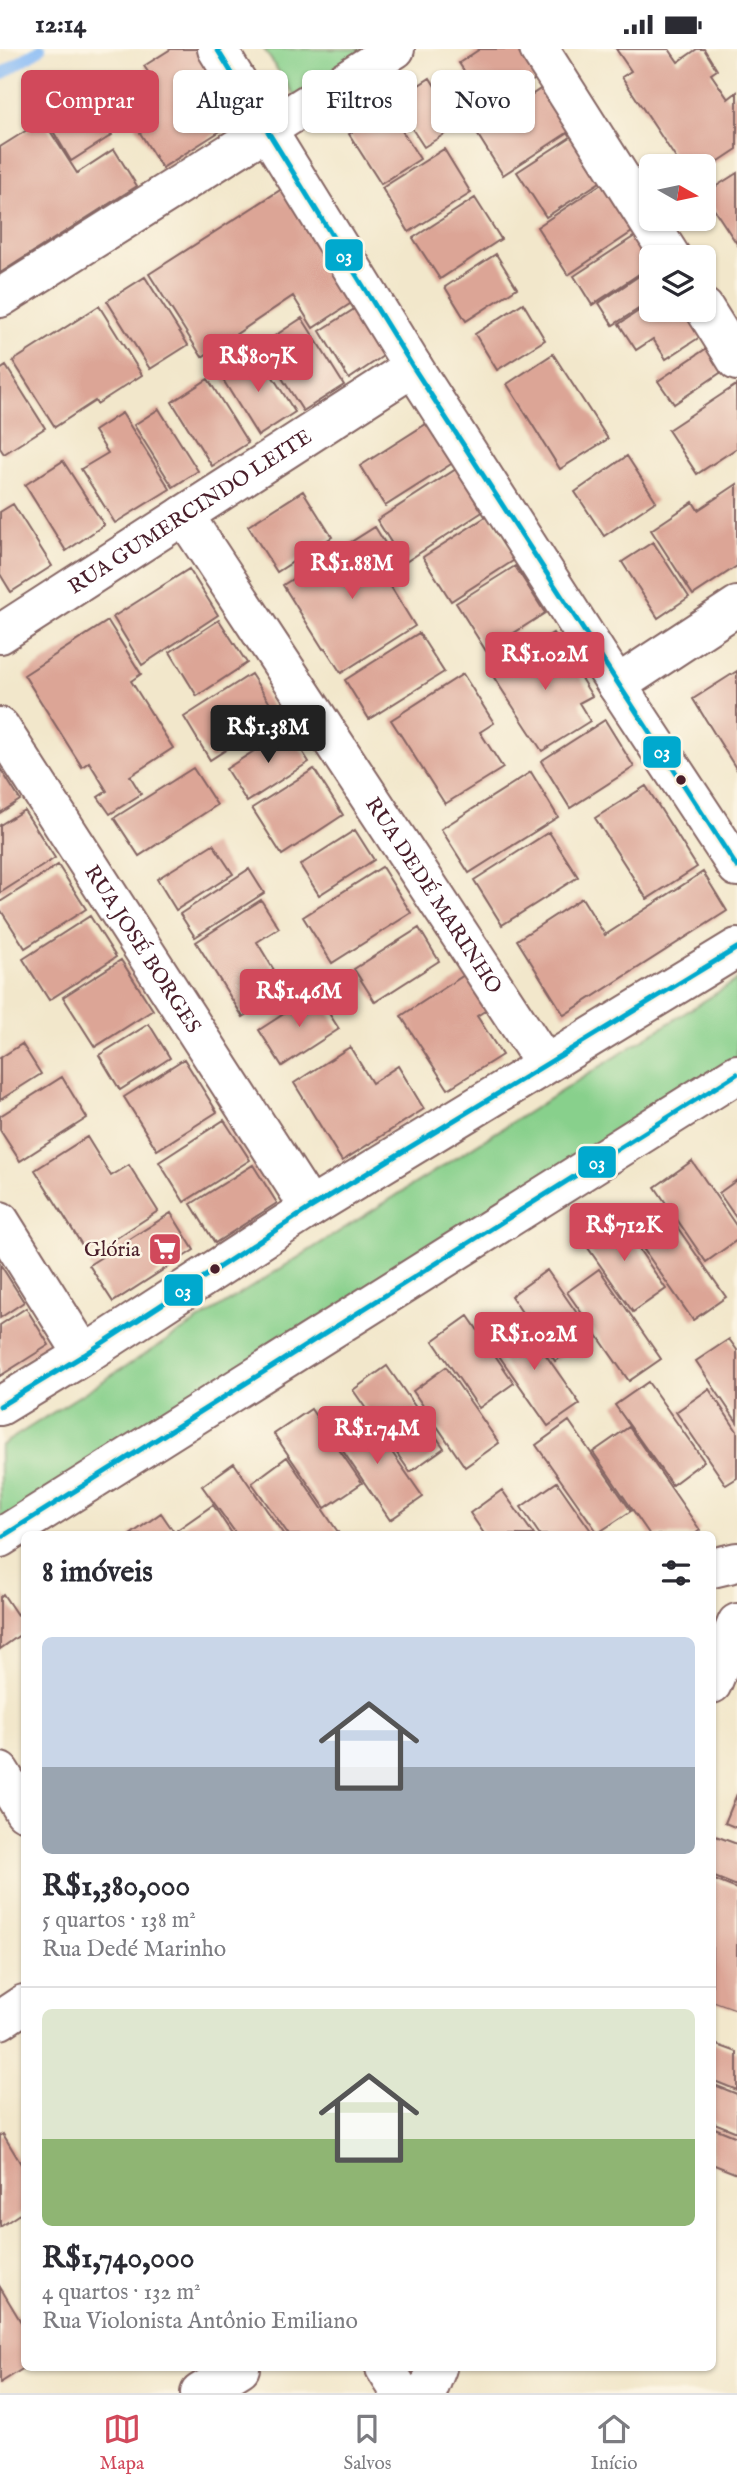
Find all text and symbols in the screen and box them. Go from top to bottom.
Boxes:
text: 12:14 [35,8,86,41]
chip: Comprar [21,70,159,133]
chip: Alugar [173,70,288,133]
chip: Filtros [302,70,417,133]
chip: Novo [431,70,535,133]
north arrow [639,154,716,231]
map controls [639,154,716,322]
line badge: 03 [324,238,364,272]
text: 03 [336,245,352,269]
button: layers [639,245,716,322]
pin: R$807K [201,335,315,394]
text: R$807K [219,342,297,371]
street label: RUA GUMERCINDO LEITE [64,424,317,601]
pin: R$1.88M [287,541,417,601]
text: R$1.88M [310,549,394,578]
pin: R$1.02M [480,633,610,692]
text: R$1.02M [501,640,589,669]
pin: R$1.38M [203,705,333,765]
text: R$1.38M [227,713,309,742]
line badge: 03 [642,735,682,769]
text: 03 [654,741,670,765]
unlabelled marker [674,773,688,787]
street label: RUA DEDÉ MARINHO [358,792,507,1000]
street label: RUA JOSÉ BORGES [78,860,206,1039]
pin: R$1.46M [234,969,364,1029]
text: R$1.46M [256,977,342,1006]
line badge: 03 [577,1145,617,1179]
text: 03 [589,1152,605,1176]
pin: R$712K [567,1203,681,1263]
text: R$712K [586,1211,662,1240]
supermarket icon: Glória [146,1230,184,1268]
place label: Glória [84,1237,141,1264]
unlabelled marker [208,1262,222,1276]
line badge: 03 [163,1273,204,1307]
text: 03 [175,1280,191,1304]
pin: R$1.02M [469,1313,599,1372]
text: R$1.02M [490,1320,578,1349]
pin: R$1.74M [312,1407,442,1466]
text: R$1.74M [334,1414,420,1443]
text: 8 imóveis [42,1554,153,1592]
icon: filters [657,1554,695,1592]
icon: home [306,1683,432,1809]
text: R$1,380,000 [42,1868,190,1906]
text: 5 quartos · 138 m² [42,1906,196,1935]
text: Rua Dedé Marinho [42,1935,226,1964]
icon: home [306,2055,432,2181]
text: R$1,740,000 [42,2240,194,2278]
text: 4 quartos · 132 m² [42,2278,201,2307]
text: Rua Violonista Antônio Emiliano [42,2307,358,2336]
tab: Mapa [100,2410,144,2476]
tab: Salvos [343,2410,391,2476]
tab: Início [591,2410,637,2476]

